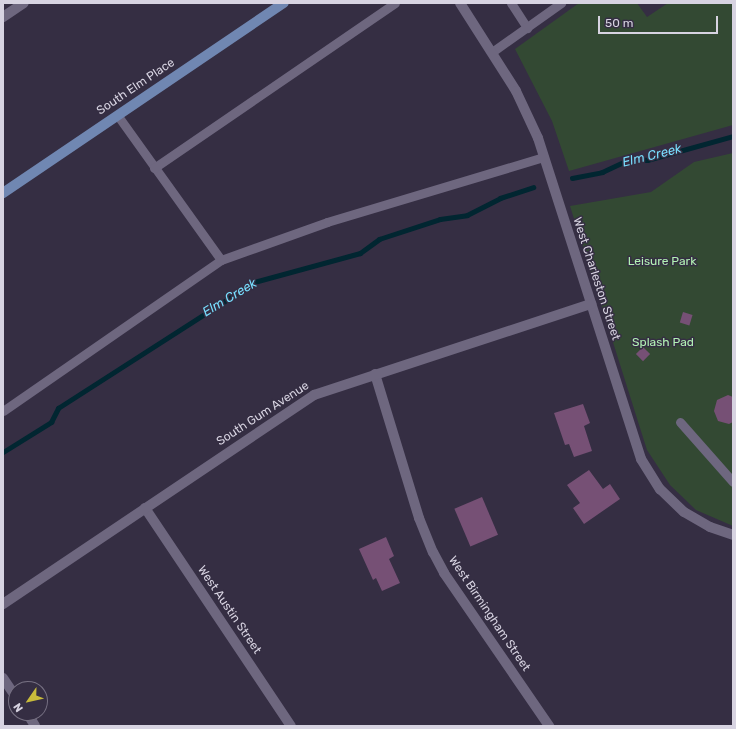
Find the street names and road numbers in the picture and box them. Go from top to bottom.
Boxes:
street label: South Elm Place [94,56,178,118]
street label: West Charleston Street [569,216,623,342]
street label: South Gum Avenue [214,379,312,449]
street label: West Birmingham Street [445,554,533,674]
street label: West Austin Street [194,563,264,657]

